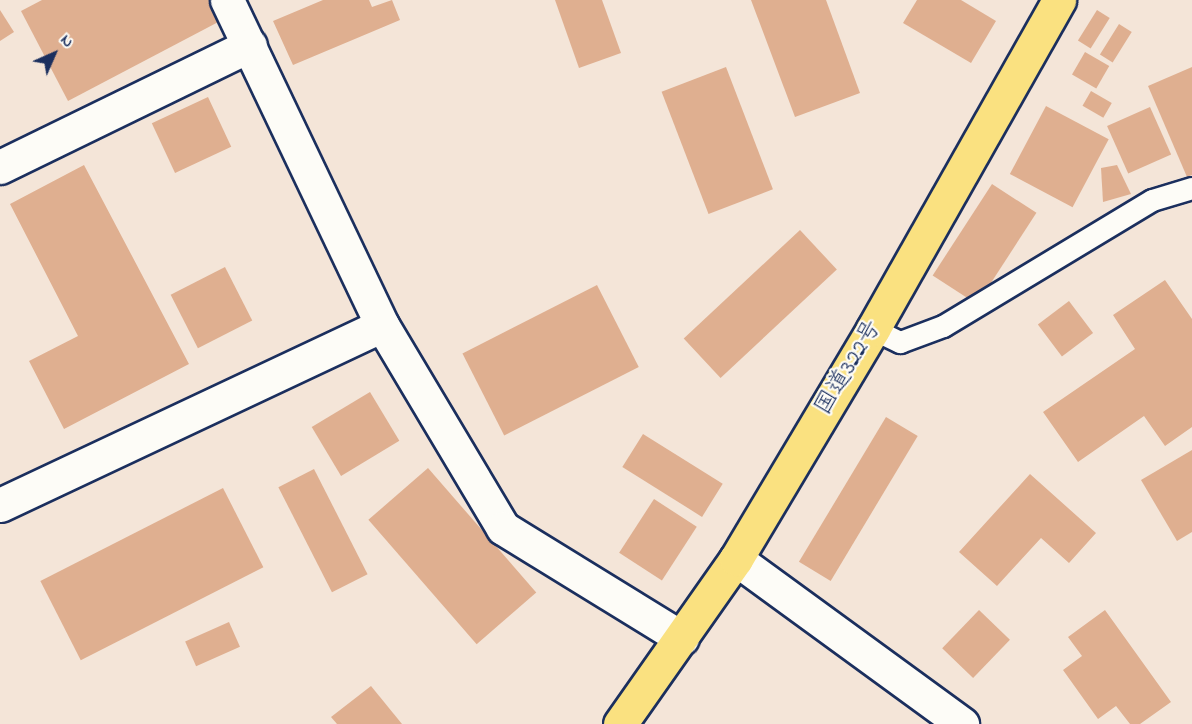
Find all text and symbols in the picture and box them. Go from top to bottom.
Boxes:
north arrow [24,24,84,84]
text: N [54,29,79,54]
street label: 国道322号 [809,315,889,421]

